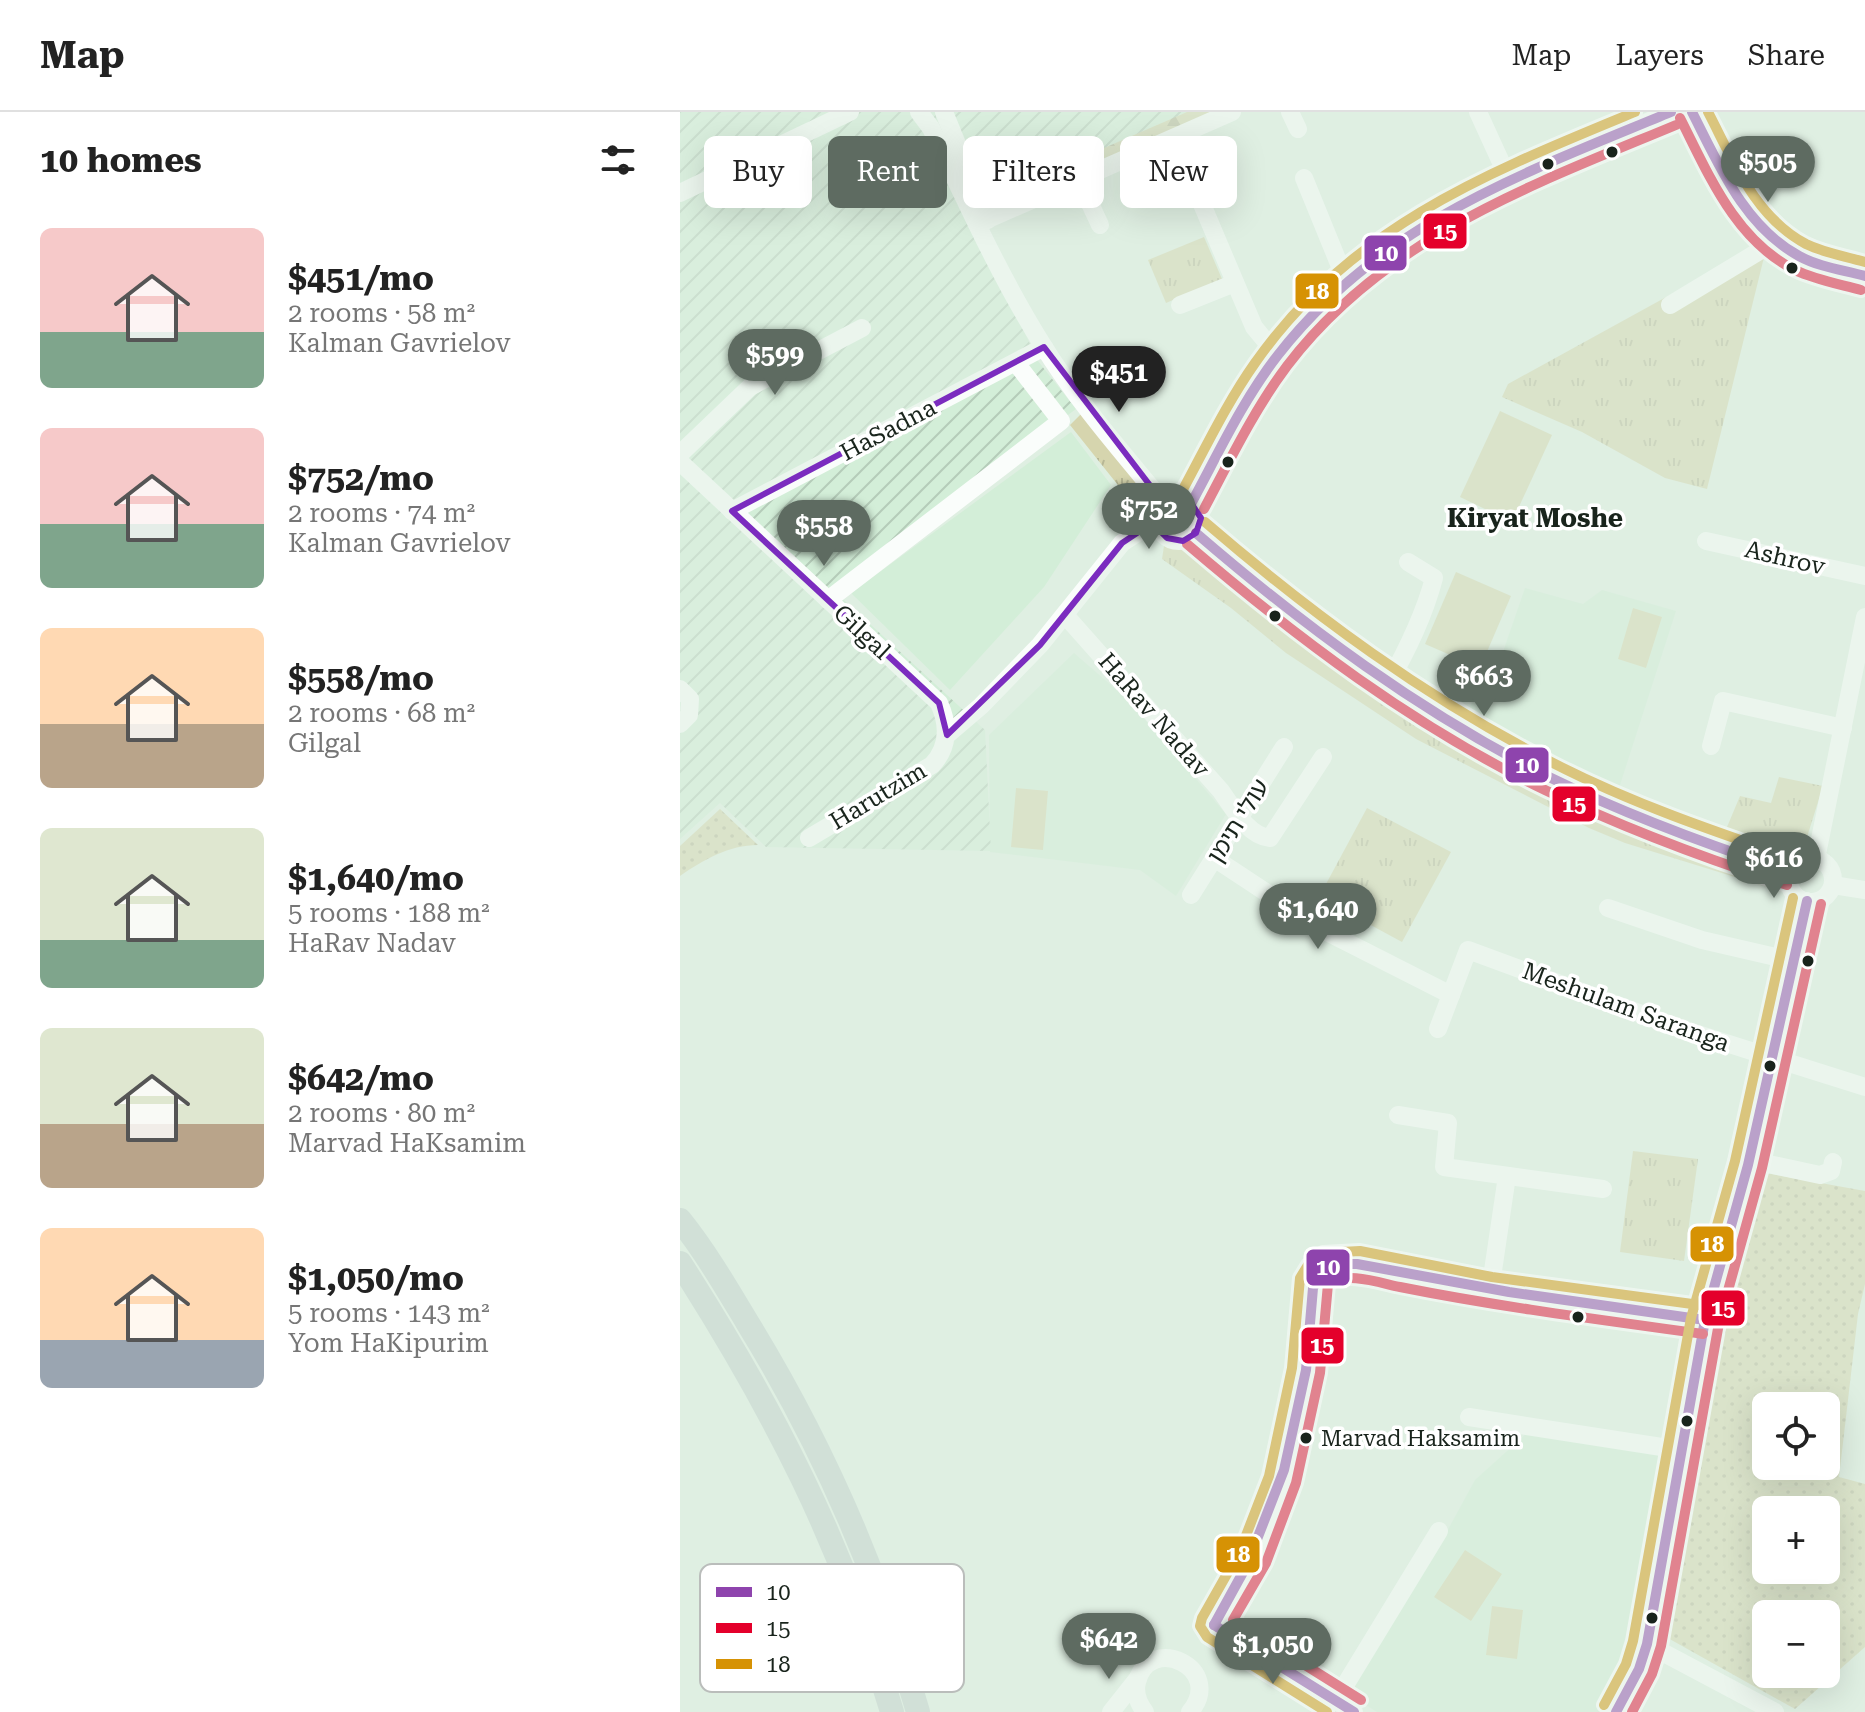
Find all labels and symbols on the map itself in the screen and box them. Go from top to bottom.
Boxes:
pin: $505 [1721,136,1815,204]
unlabelled marker [1604,144,1620,160]
unlabelled marker [1540,156,1556,172]
line badge: 15 [1422,212,1468,250]
text: 15 [1433,219,1457,244]
line badge: 10 [1363,234,1408,272]
text: 10 [1374,241,1398,266]
unlabelled marker [1784,260,1800,276]
line badge: 18 [1294,272,1340,310]
text: 18 [1305,279,1329,304]
pin: $599 [728,329,822,397]
pin: $451 [1072,346,1166,414]
street label: HaSadna [835,393,941,467]
unlabelled marker [1220,454,1236,470]
pin: $752 [1102,483,1196,551]
pin: $558 [777,500,871,568]
district label: Kiryat Moshe [1447,503,1623,533]
street label: Ashrov [1742,535,1828,581]
street label: Gilgal [828,599,896,665]
unlabelled marker [1267,608,1283,624]
street label: HaRav Nadav [1093,647,1215,783]
pin: $663 [1437,650,1531,718]
line badge: 10 [1504,746,1550,784]
text: 10 [1515,753,1539,778]
street label: Harutzim [825,756,931,836]
street label: עולי תימן [1201,774,1275,868]
line badge: 15 [1551,785,1597,823]
text: 15 [1562,792,1586,817]
pin: $616 [1727,832,1821,900]
pin: $1,640 [1253,883,1383,951]
unlabelled marker [1800,953,1816,969]
street label: Meshulam Saranga [1519,957,1733,1057]
unlabelled marker [1762,1058,1778,1074]
line badge: 18 [1689,1225,1735,1263]
text: 18 [1700,1232,1724,1257]
line badge: 10 [1305,1248,1351,1287]
text: 10 [1316,1255,1340,1280]
line badge: 15 [1700,1289,1746,1327]
text: 15 [1711,1296,1735,1321]
unlabelled marker [1570,1309,1586,1325]
line badge: 15 [1300,1326,1345,1365]
text: 15 [1310,1333,1334,1358]
unlabelled marker [1679,1413,1695,1429]
place label: Marvad Haksamim [1321,1426,1520,1451]
marker: Marvad Haksamim [1298,1430,1314,1446]
line badge: 18 [1215,1535,1261,1574]
text: 18 [1226,1542,1250,1567]
legend [700,1564,964,1692]
text: 10 [766,1580,791,1605]
unlabelled marker [1644,1610,1660,1626]
pin: $642 [1062,1613,1156,1681]
text: 15 [766,1616,791,1641]
pin: $1,050 [1208,1618,1338,1686]
text: 18 [766,1652,791,1677]

